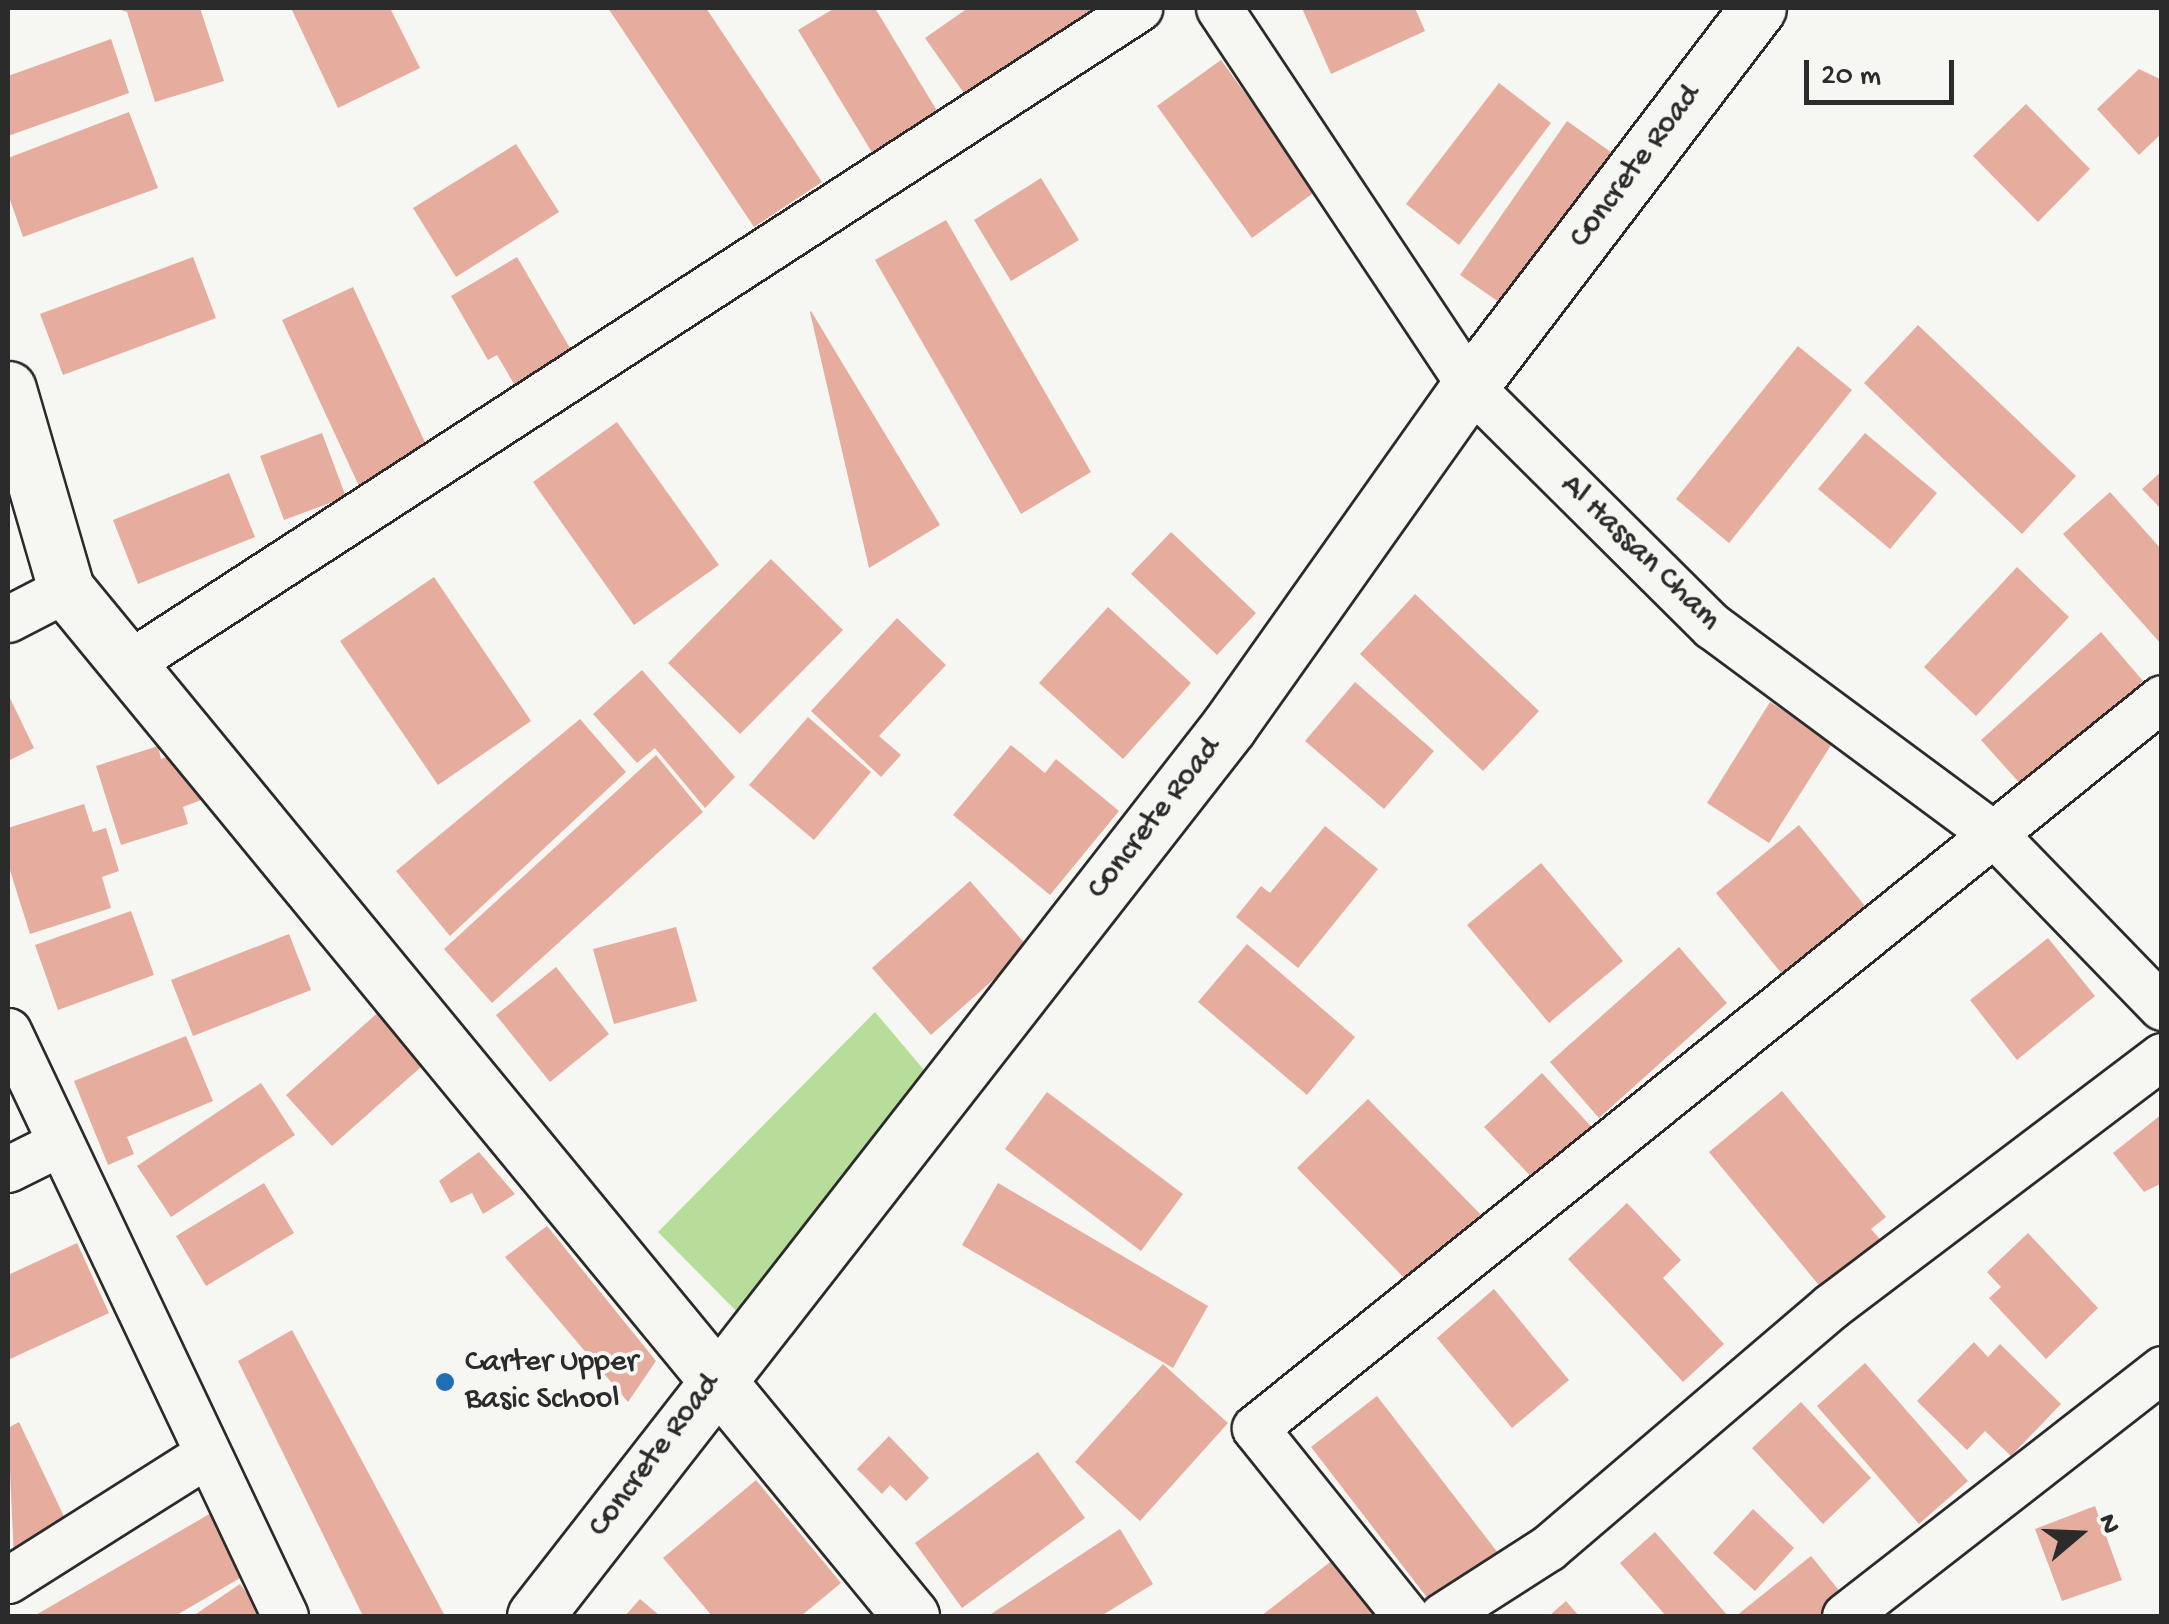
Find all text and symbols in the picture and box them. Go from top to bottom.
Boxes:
scale bar [1809,40,1959,102]
text: 20 m [1821,60,1881,95]
street label: Concrete Road [1562,78,1710,256]
street label: Al Hassan Cham [1552,467,1728,639]
street label: Concrete Road [1080,730,1230,908]
place label: Carter Upper Basic School [465,1345,638,1420]
street label: Concrete Road [581,1367,729,1545]
marker: Carter Upper Basic School [434,1371,456,1393]
north arrow [2029,1484,2129,1584]
text: N [2089,1510,2126,1538]

